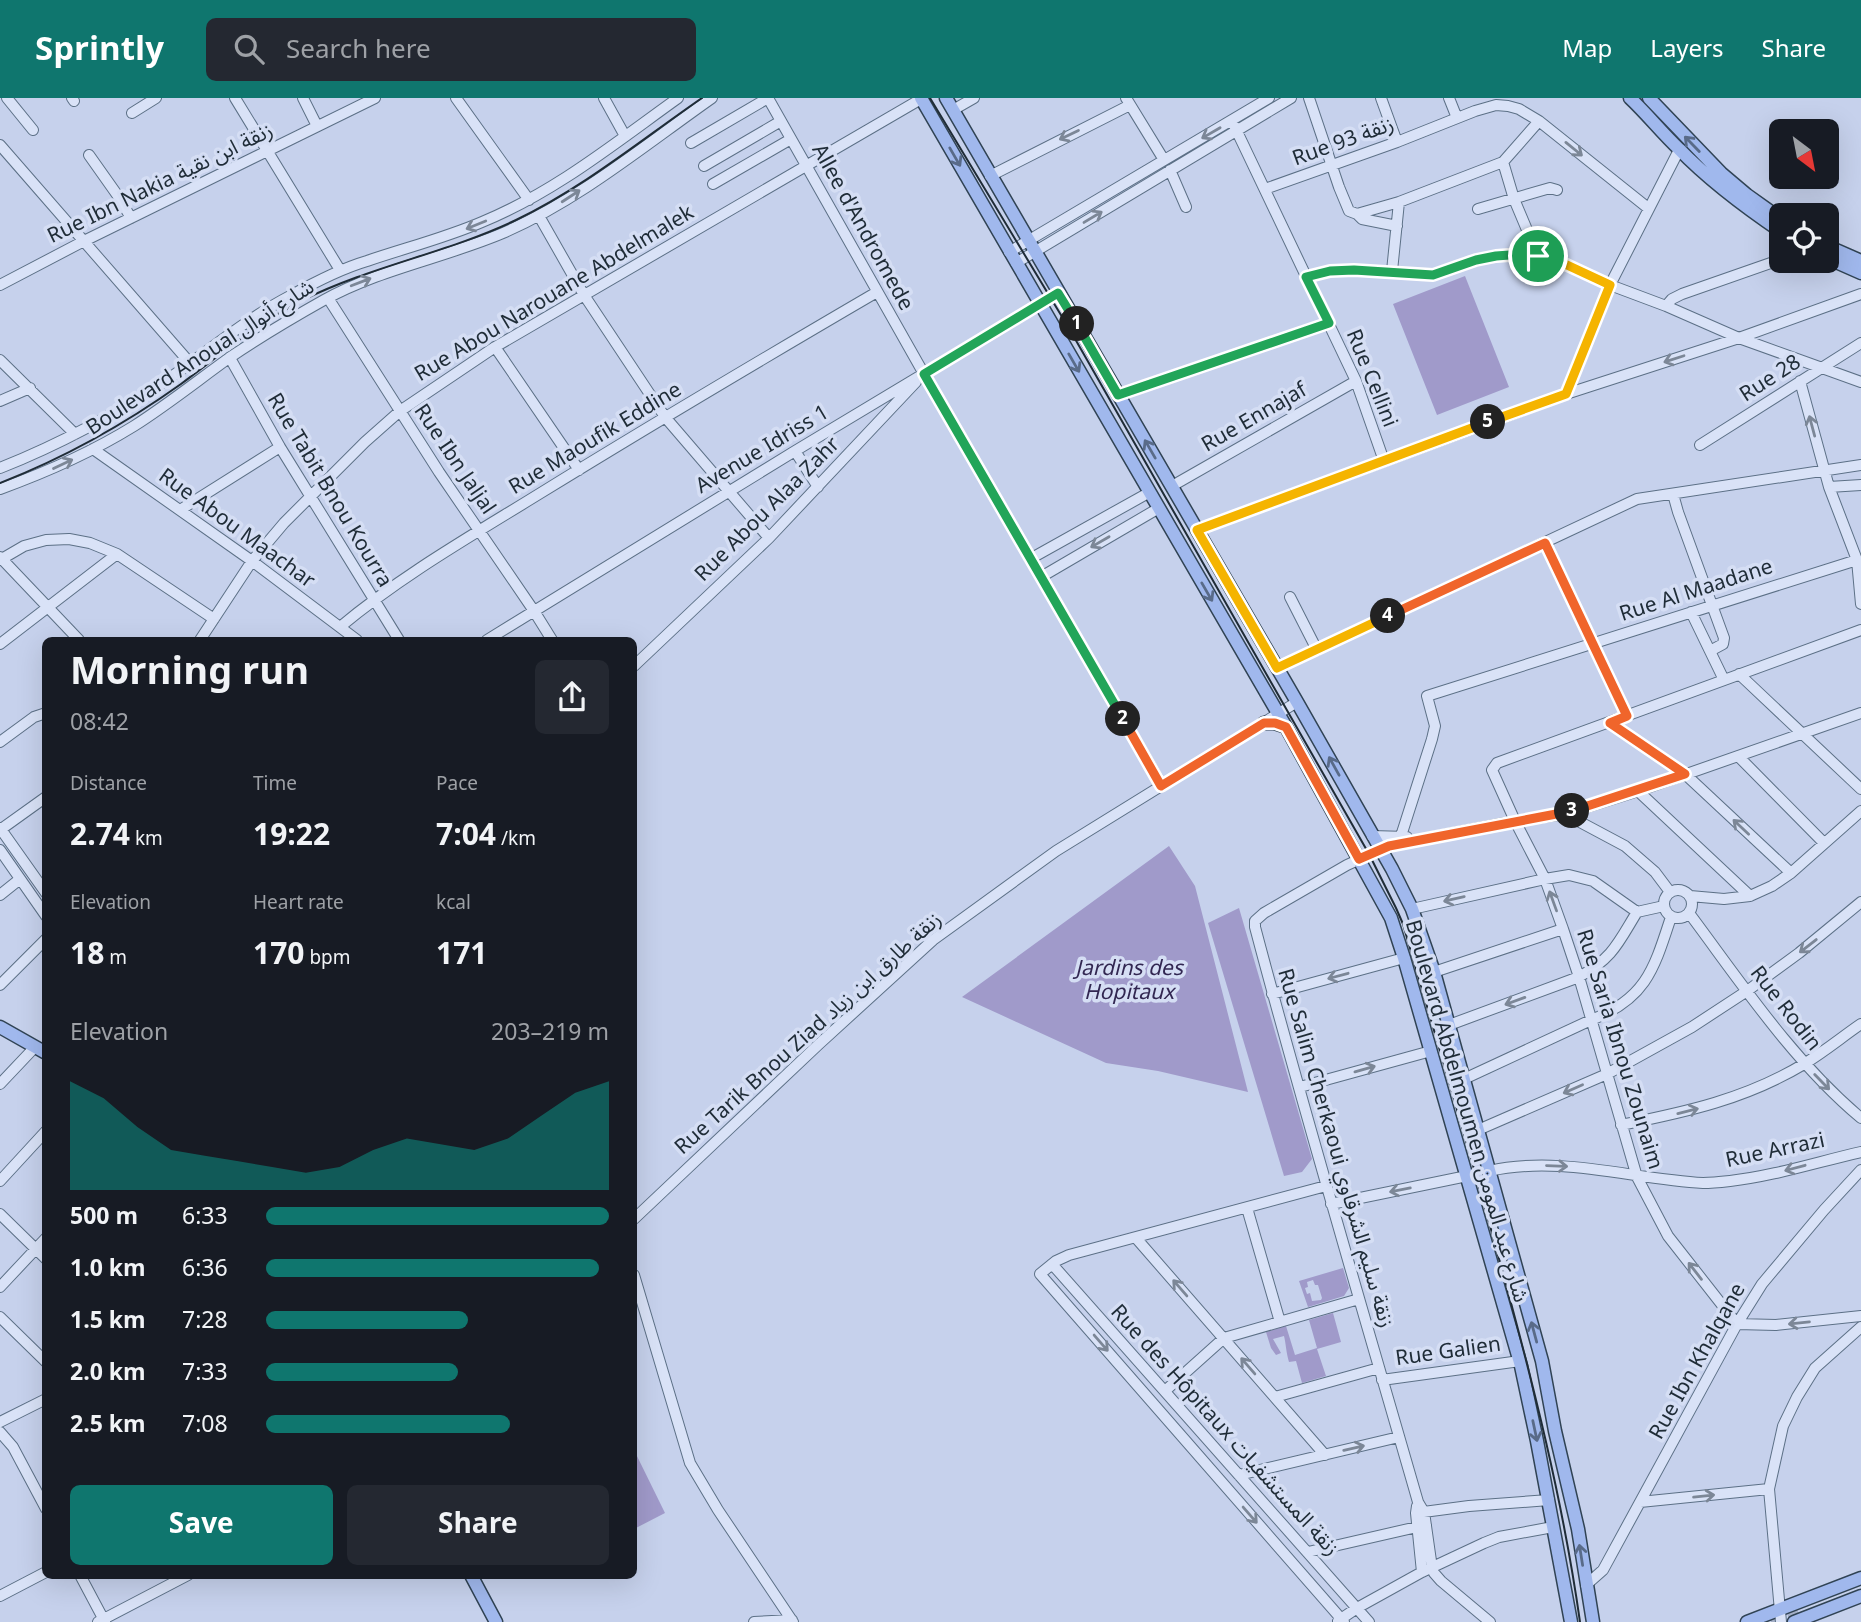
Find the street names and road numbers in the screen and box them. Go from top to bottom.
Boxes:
street label: Rue 93 زنقة [1286,102,1400,180]
street label: Rue Ibn Nakia زنقة ابن نقية [39,109,281,257]
street label: Allee d'Andromede [799,135,927,319]
street label: Rue Abou Narouane Abdelmalek [405,191,704,395]
street label: Boulevard Anoual شارع أنوال [76,266,324,448]
street label: Rue Cellini [1332,322,1412,434]
street label: Rue 28 [1730,341,1810,415]
street label: Rue Maoufik Eddine [499,368,691,508]
street label: Rue Ennajaf [1192,368,1317,465]
street label: Rue Tabit Bnou Kourra [254,384,406,596]
street label: Avenue Idriss 1 [686,391,838,507]
street label: Rue Ibn Jaljal [401,394,509,524]
street label: Rue Abou Alaa Zahr [683,425,851,593]
street label: Rue Abou Maachar [148,455,326,601]
street label: Rue Al Maadane [1613,544,1779,636]
street label: Rue Tarik Bnou Ziad زنقة طارق ابن زياد [663,900,953,1166]
street label: Boulevard Abdelmoumen شارع عبد المومن [1391,914,1543,1308]
street label: Rue Saria Ibnou Zounaim [1562,923,1678,1175]
street label: Rue Rodin [1738,955,1834,1061]
street label: Rue Salim Cherkaoui زنقة سليم الشرقاوي [1264,963,1408,1333]
street label: Rue Arrazi [1721,1118,1829,1182]
street label: Rue Ibn Khalqane [1635,1274,1759,1448]
street label: Rue des Hôpitaux زنقة المستشفيات [1098,1293,1352,1567]
street label: Rue Galien [1392,1322,1504,1380]

